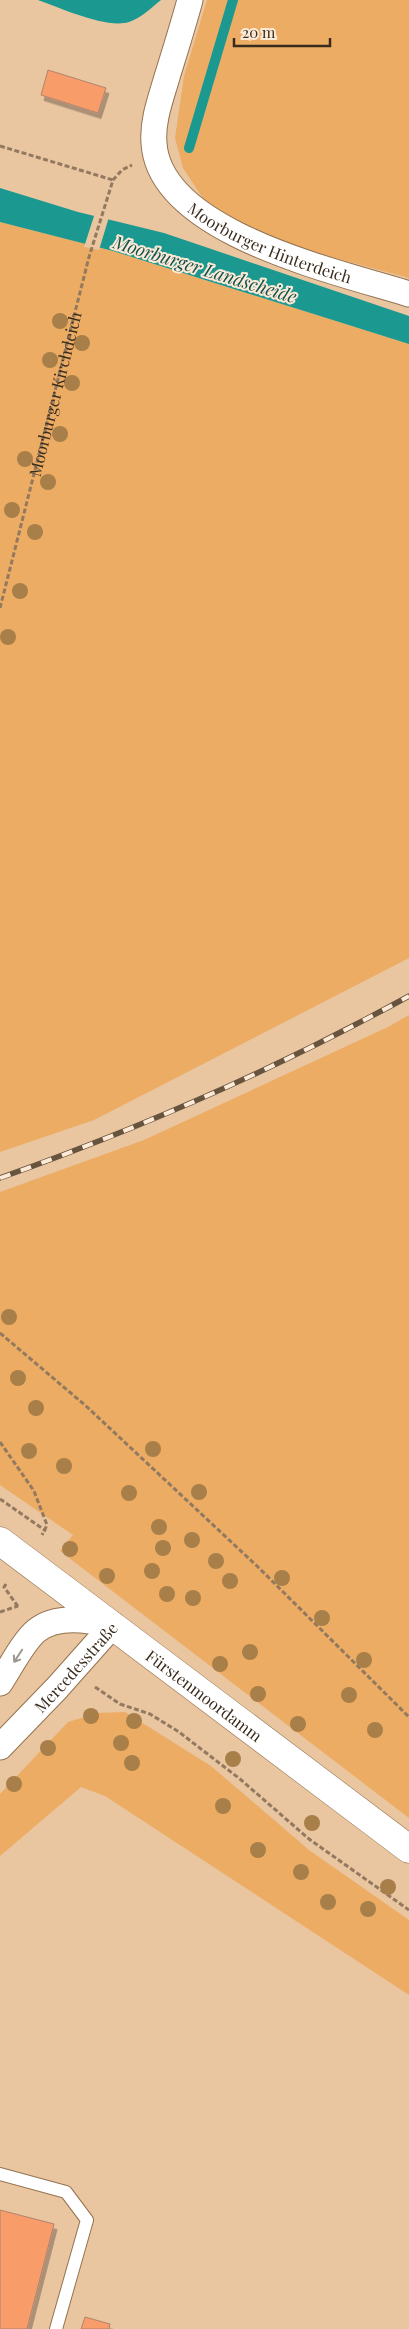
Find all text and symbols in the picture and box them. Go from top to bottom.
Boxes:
scale bar [234,15,330,47]
text: 20 m [242,22,276,42]
street label: Moorburger Hinterdeich [184,197,355,287]
water label: Moorburger Landscheide [109,229,300,308]
street label: Moorburger Kirchdeich [23,309,85,478]
street label: Mercedesstraße [29,1617,121,1716]
street label: Fürstenmoordamm [142,1644,267,1746]
one-way arrow [12,1649,22,1663]

